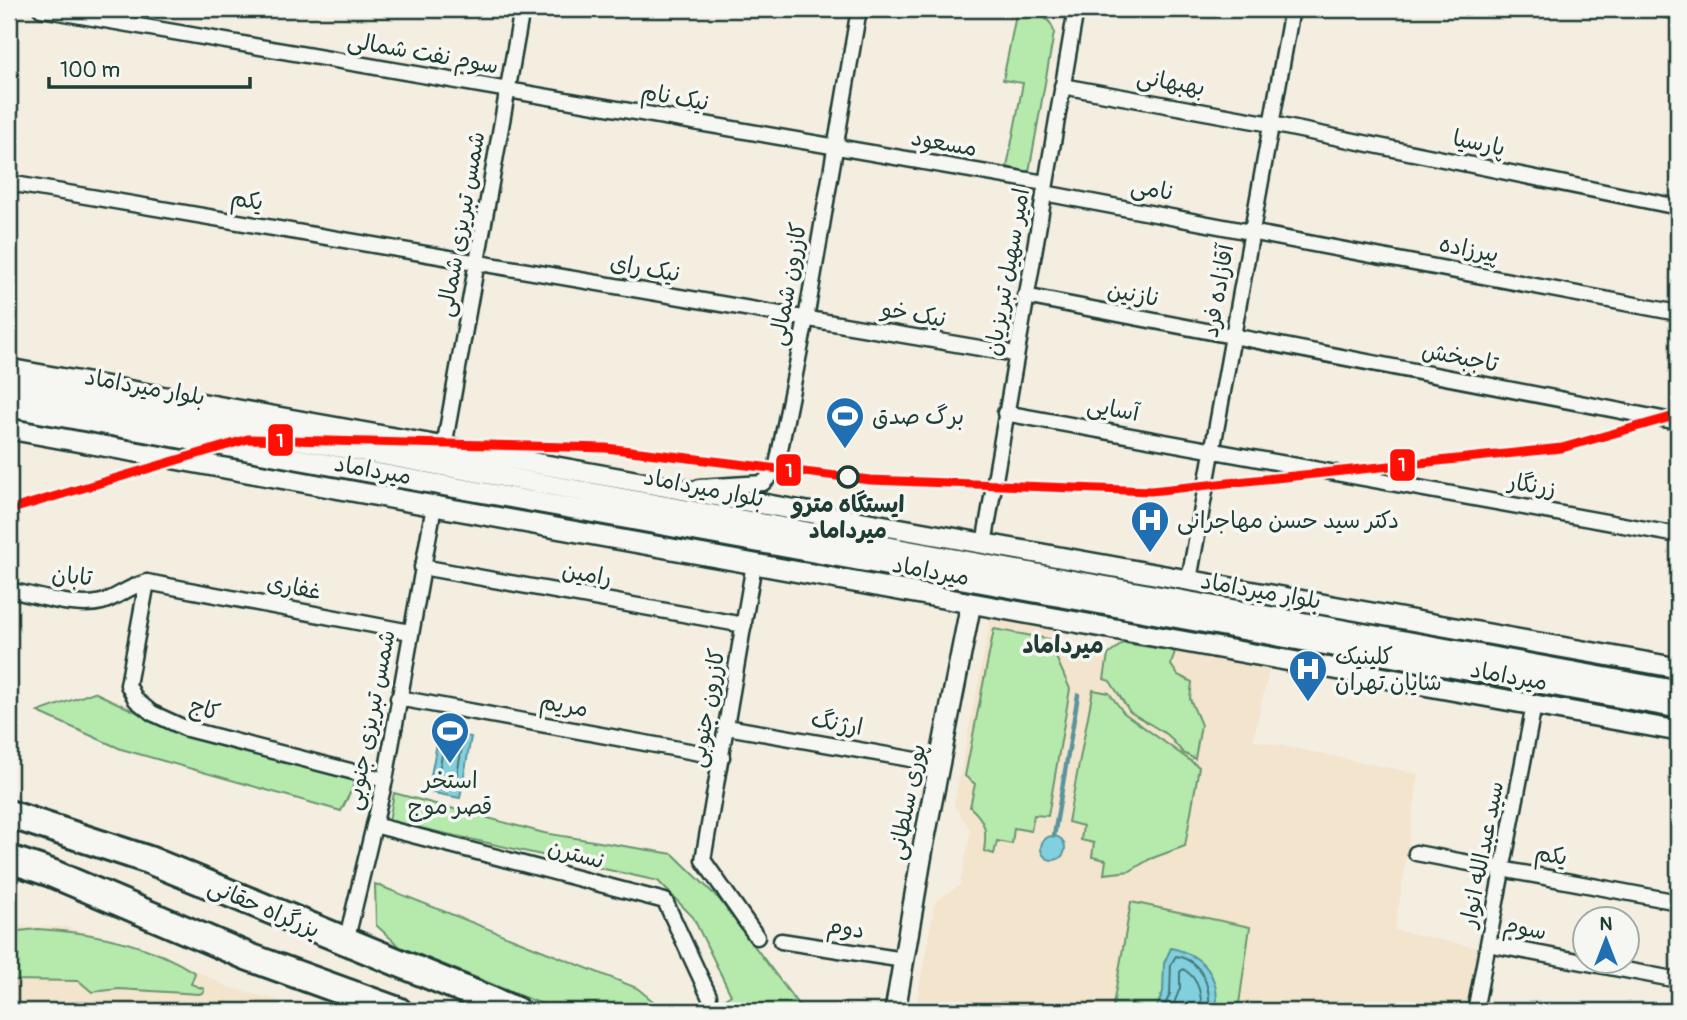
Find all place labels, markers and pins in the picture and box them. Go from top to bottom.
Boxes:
sports icon: برگ صدق [824,395,866,450]
place label: برگ صدق [872,402,964,431]
marker: ایستگاه مترو میرداماد [837,466,859,488]
place label: ایستگاه مترو میرداماد [790,490,904,545]
hospital icon: دکتر سید حسن مهاجرانی [1129,499,1171,554]
place label: دکتر سید حسن مهاجرانی [1177,506,1399,535]
place label: کلینیک شایان تهران [1335,642,1442,697]
hospital icon: کلینیک شایان تهران [1287,648,1329,703]
sports icon: استخر قصر موج [429,710,471,765]
place label: استخر قصر موج [408,766,492,822]

